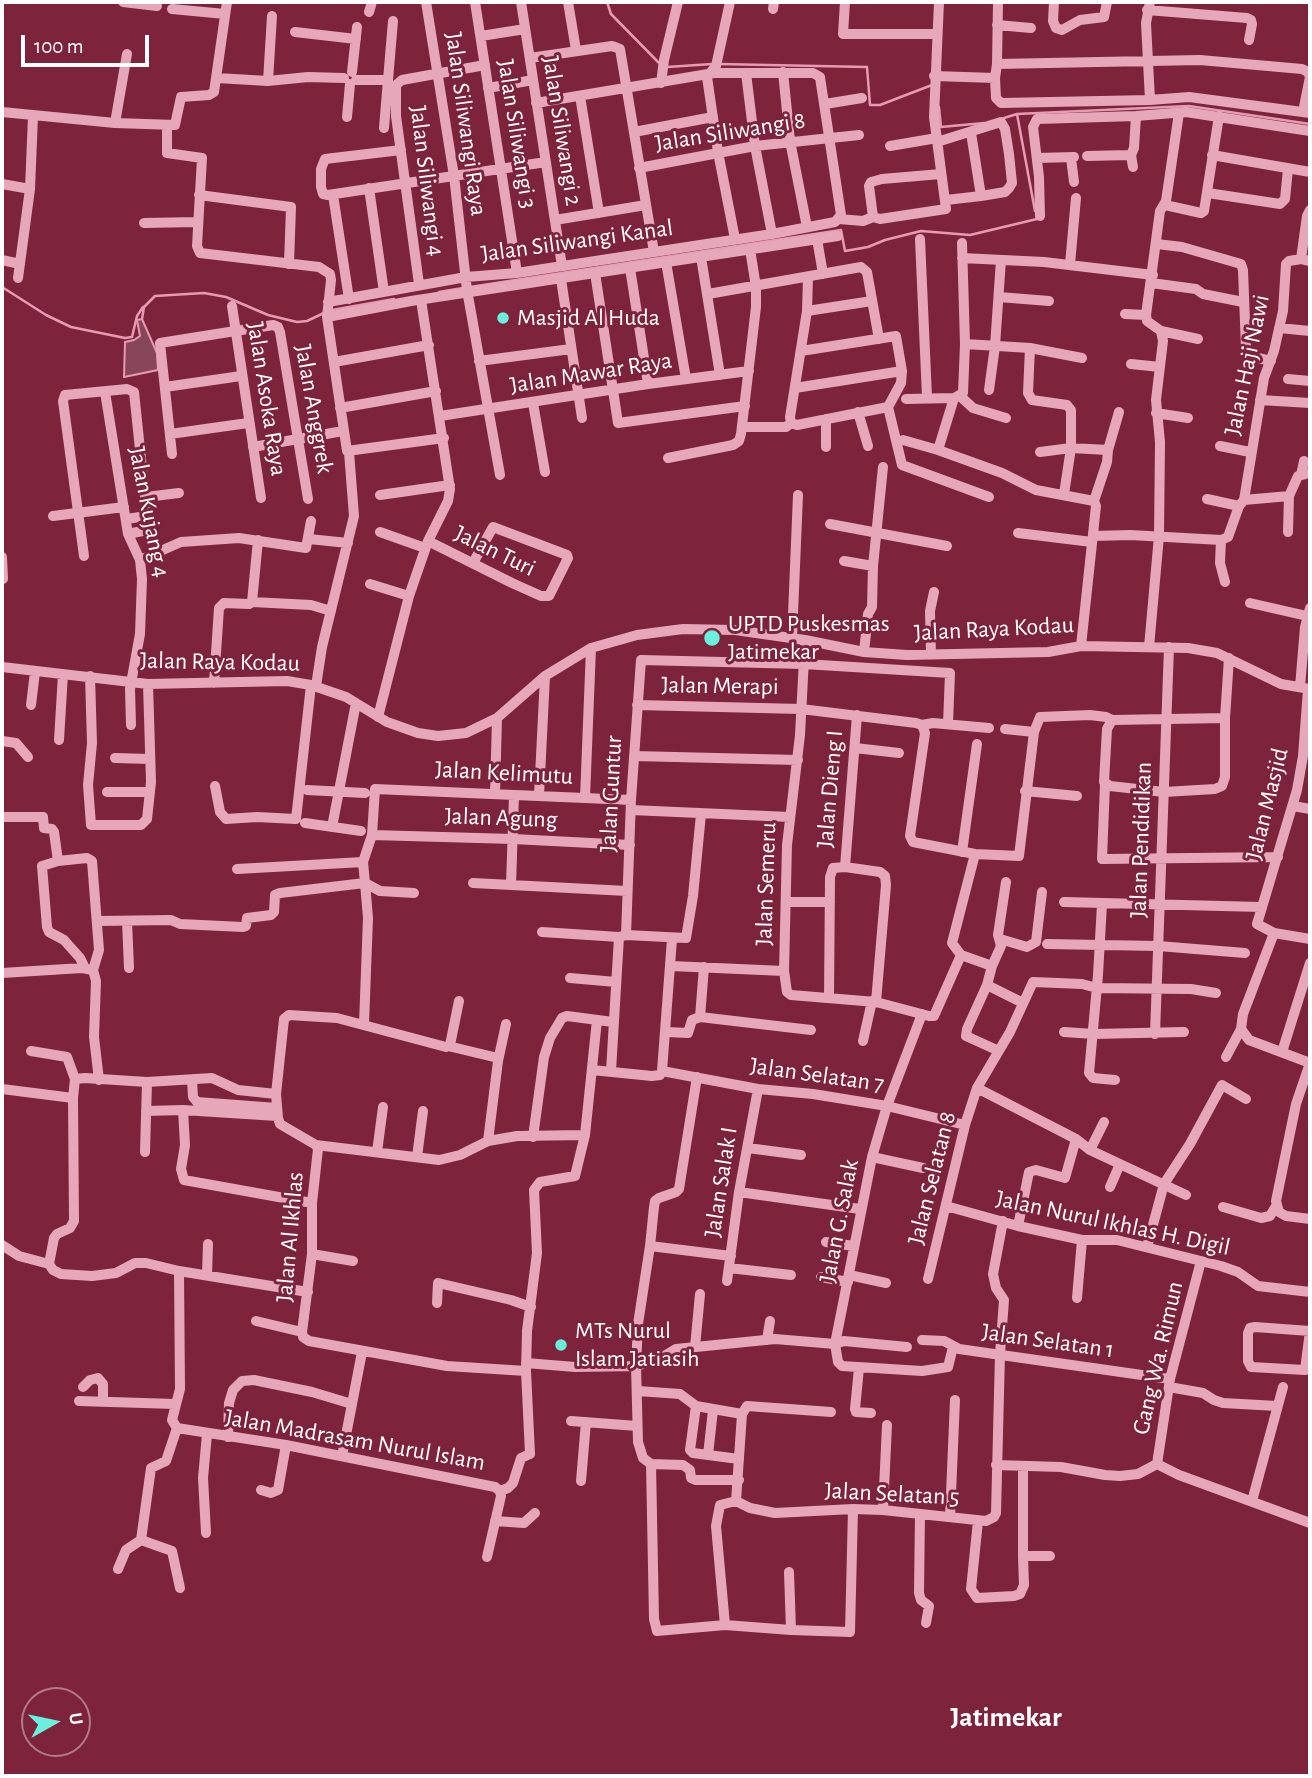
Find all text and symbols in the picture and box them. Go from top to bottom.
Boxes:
scale bar [24,21,152,65]
street label: Jalan Siliwangi Raya [439,30,493,218]
text: 100 m [34,36,84,57]
street label: Jalan Siliwangi 2 [536,54,588,208]
street label: Jalan Siliwangi 3 [491,57,543,211]
street label: Jalan Siliwangi 4 [403,104,451,258]
street label: Jalan Siliwangi 8 [653,106,807,158]
street label: Jalan Siliwangi Kanal [479,213,675,269]
street label: Jalan Haji Nawi [1218,292,1276,438]
place label: Masjid Al Huda [517,304,660,332]
marker: Masjid Al Huda [495,310,511,326]
street label: Jalan Asoka Raya [241,320,293,478]
street label: Jalan Anggrek [289,342,339,476]
street label: Jalan Mawar Raya [508,346,674,400]
street label: Jalan Kujang 4 [122,444,176,580]
street label: Jalan Turi [450,519,540,583]
place label: UPTD Puskesmas Jatimekar [728,610,890,666]
street label: Jalan Raya Kodau [913,610,1075,648]
marker: UPTD Puskesmas Jatimekar [702,628,722,648]
street label: Jalan Raya Kodau [140,646,300,678]
street label: Jalan Merapi [661,671,779,701]
street label: Jalan Dieng I [811,729,849,849]
street label: Jalan Guntur [594,735,628,853]
street label: Jalan Masjid [1239,745,1295,863]
street label: Jalan Kelimutu [434,755,574,791]
street label: Jalan Pendidikan [1124,761,1158,919]
street label: Jalan Agung [444,802,558,834]
street label: Jalan Semeru [749,822,783,946]
street label: Jalan Selatan 7 [748,1051,886,1099]
street label: Jalan Selatan 8 [902,1108,962,1248]
street label: Jalan Salak I [698,1125,744,1239]
street label: Jalan G. Salak [813,1157,865,1285]
street label: Jalan Al Ikhlas [270,1171,310,1303]
street label: Jalan Nurul Ikhlas H. Digil [993,1184,1233,1262]
street label: Gang Wa. Rimun [1126,1279,1190,1437]
place label: MTs Nurul Islam Jatiasih [575,1317,700,1373]
street label: Jalan Selatan 1 [980,1317,1116,1365]
marker: MTs Nurul Islam Jatiasih [553,1337,569,1353]
street label: Jalan Madrasam Nurul Islam [223,1403,487,1477]
street label: Jalan Selatan 5 [824,1476,960,1512]
north arrow [21,1687,91,1757]
district label: Jatimekar [950,1701,1062,1735]
text: U [65,1711,86,1726]

